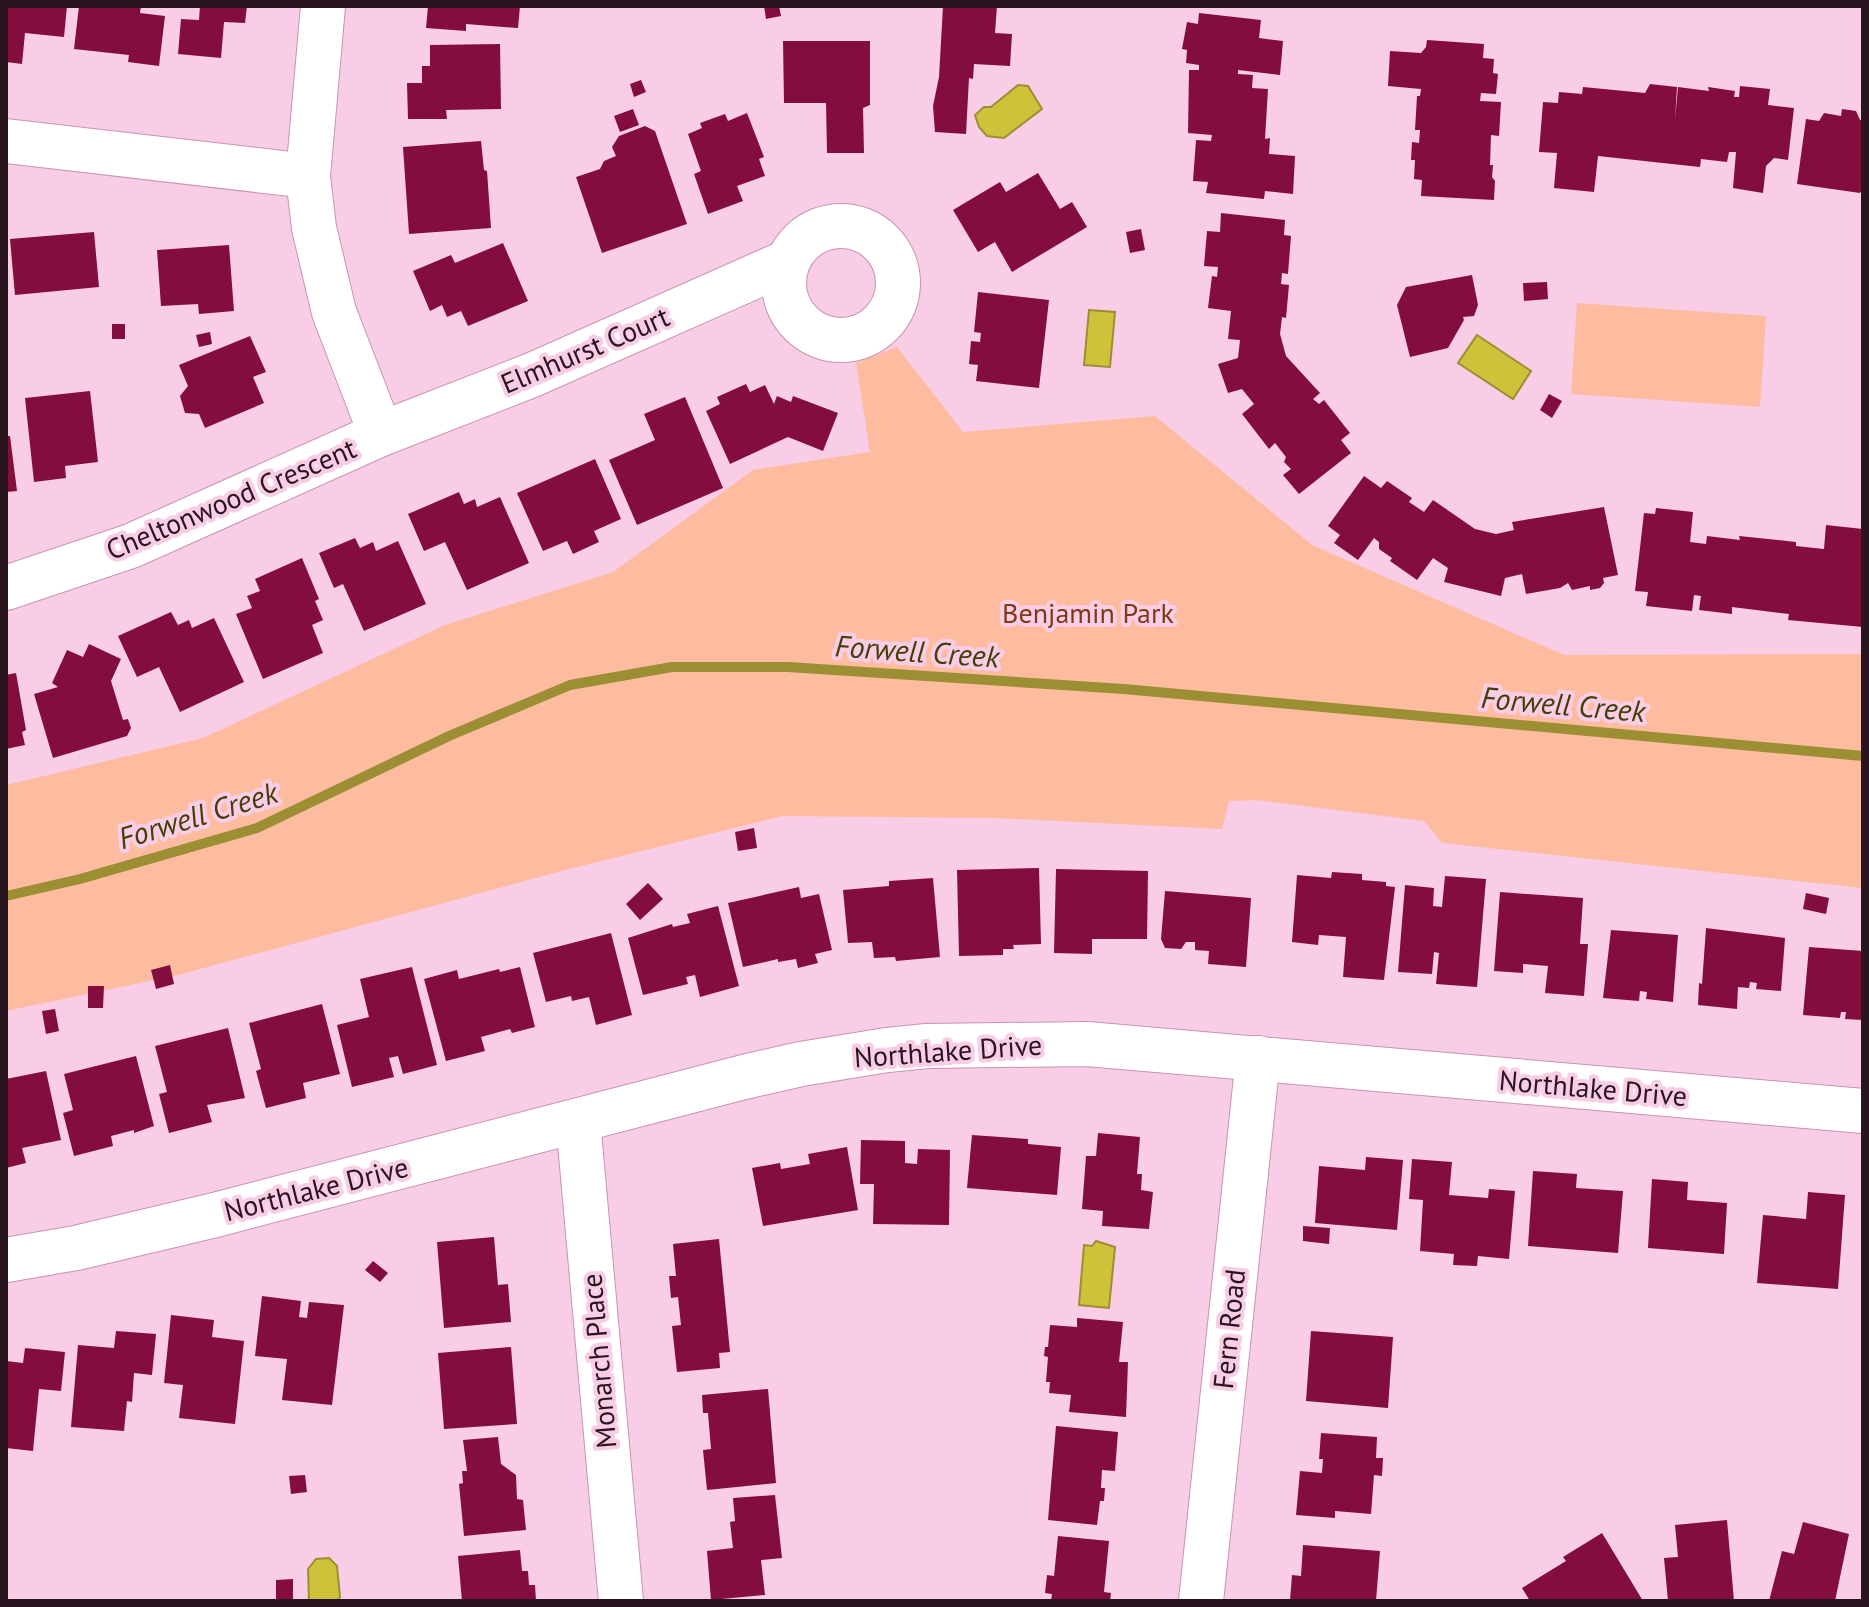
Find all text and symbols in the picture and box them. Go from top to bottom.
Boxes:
street label: Elmhurst Court [495,297,675,402]
street label: Cheltonwood Crescent [100,429,362,568]
park label: Benjamin Park [1002,594,1174,631]
water label: Forwell Creek [834,625,1002,676]
water label: Forwell Creek [1479,677,1648,730]
water label: Forwell Creek [113,771,283,857]
street label: Northlake Drive [853,1025,1043,1076]
street label: Northlake Drive [1497,1061,1689,1114]
street label: Northlake Drive [220,1148,412,1229]
street label: Fern Road [1204,1267,1253,1391]
street label: Monarch Place [572,1272,625,1450]

